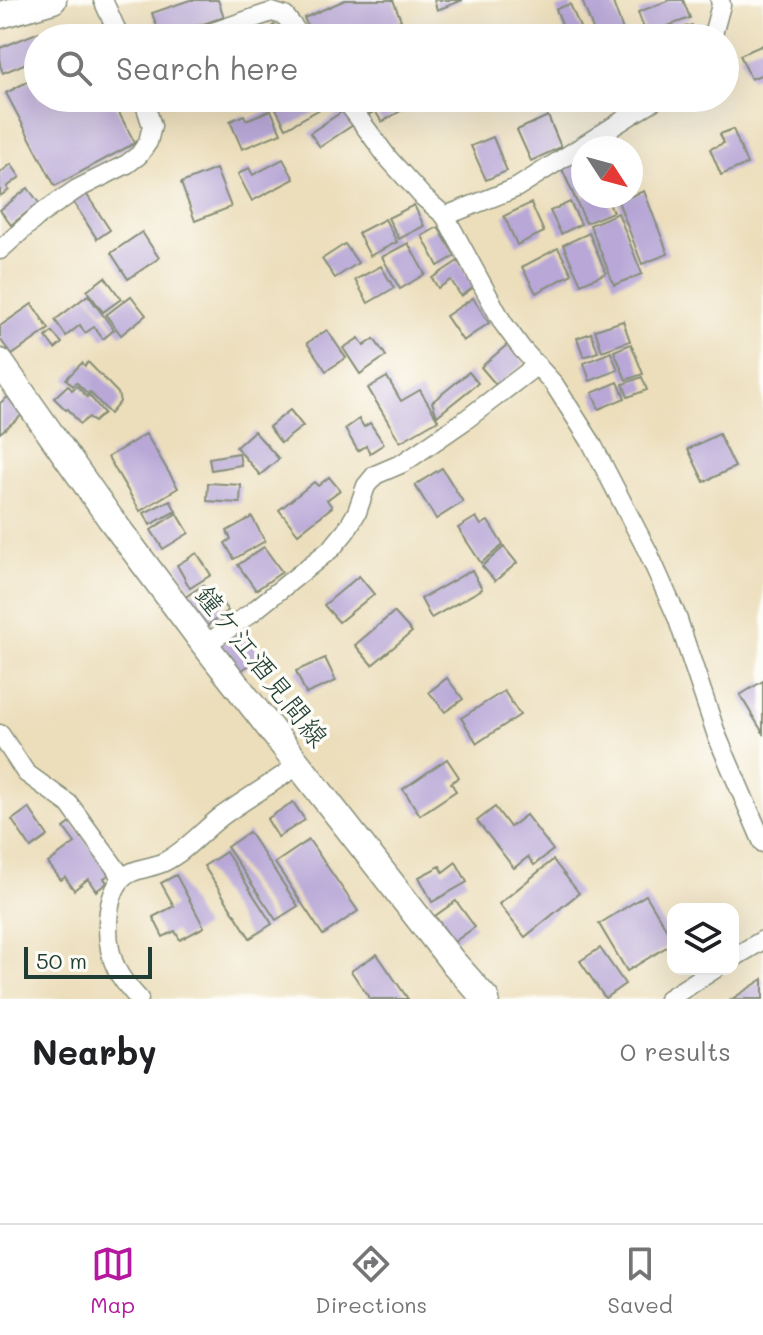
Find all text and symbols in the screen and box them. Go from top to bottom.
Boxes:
search box [24,24,739,112]
icon: search [52,46,96,90]
text: Search here [116,48,299,88]
north arrow [571,136,643,208]
street label: 鐘ケ江酒見間線 [188,577,337,754]
map controls [667,903,739,975]
button: layers [667,903,739,975]
scale bar [24,943,152,979]
text: 50 m [36,946,87,975]
text: Nearby [32,1029,157,1074]
text: 0 results [620,1034,731,1068]
tab: Map [90,1242,135,1319]
tab: Directions [315,1242,427,1319]
tab: Saved [608,1242,673,1319]

